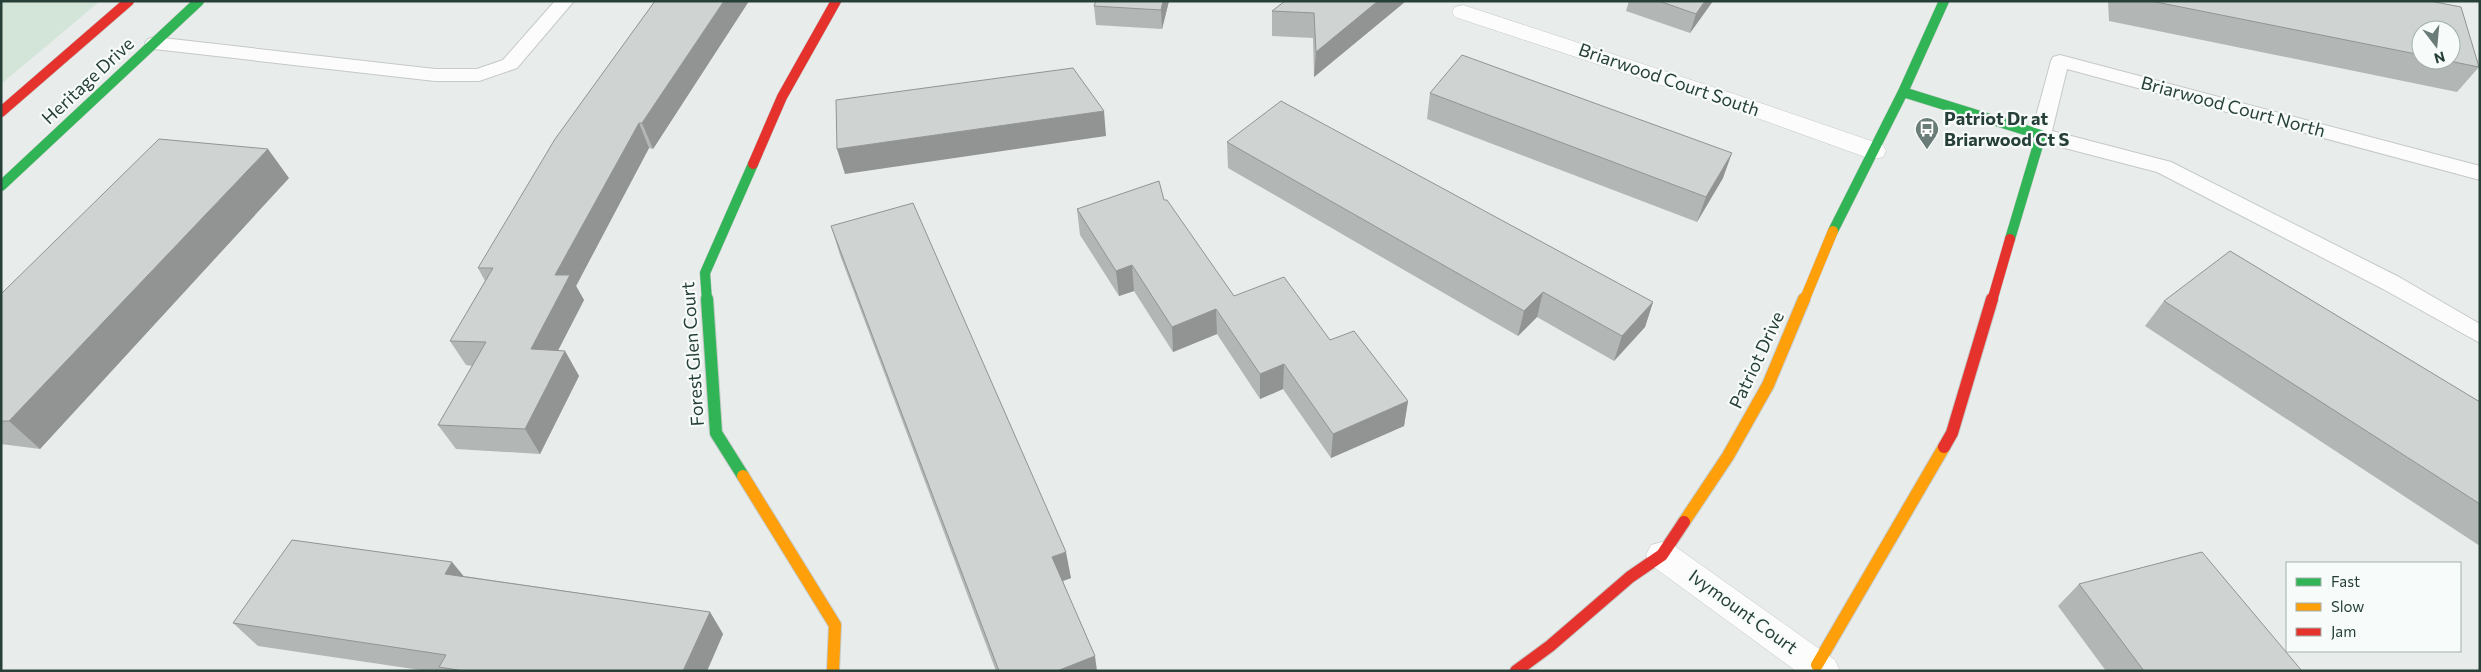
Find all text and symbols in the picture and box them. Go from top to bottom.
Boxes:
north arrow [2411,20,2461,70]
street label: Heritage Drive [37,32,138,128]
street label: Briarwood Court South [1576,38,1763,120]
text: N [2432,48,2447,68]
street label: Briarwood Court North [2139,71,2328,141]
place label: Patriot Dr at Briarwood Ct S [1944,107,2069,150]
bus stop icon: Patriot Dr at Briarwood Ct S [1914,116,1940,150]
street label: Forest Glen Court [676,281,708,427]
street label: Patriot Drive [1724,307,1788,412]
legend [2286,562,2461,652]
street label: Ivymount Court [1685,564,1802,658]
text: Fast [2331,572,2360,590]
text: Slow [2331,597,2364,615]
text: Jam [2331,622,2356,640]

